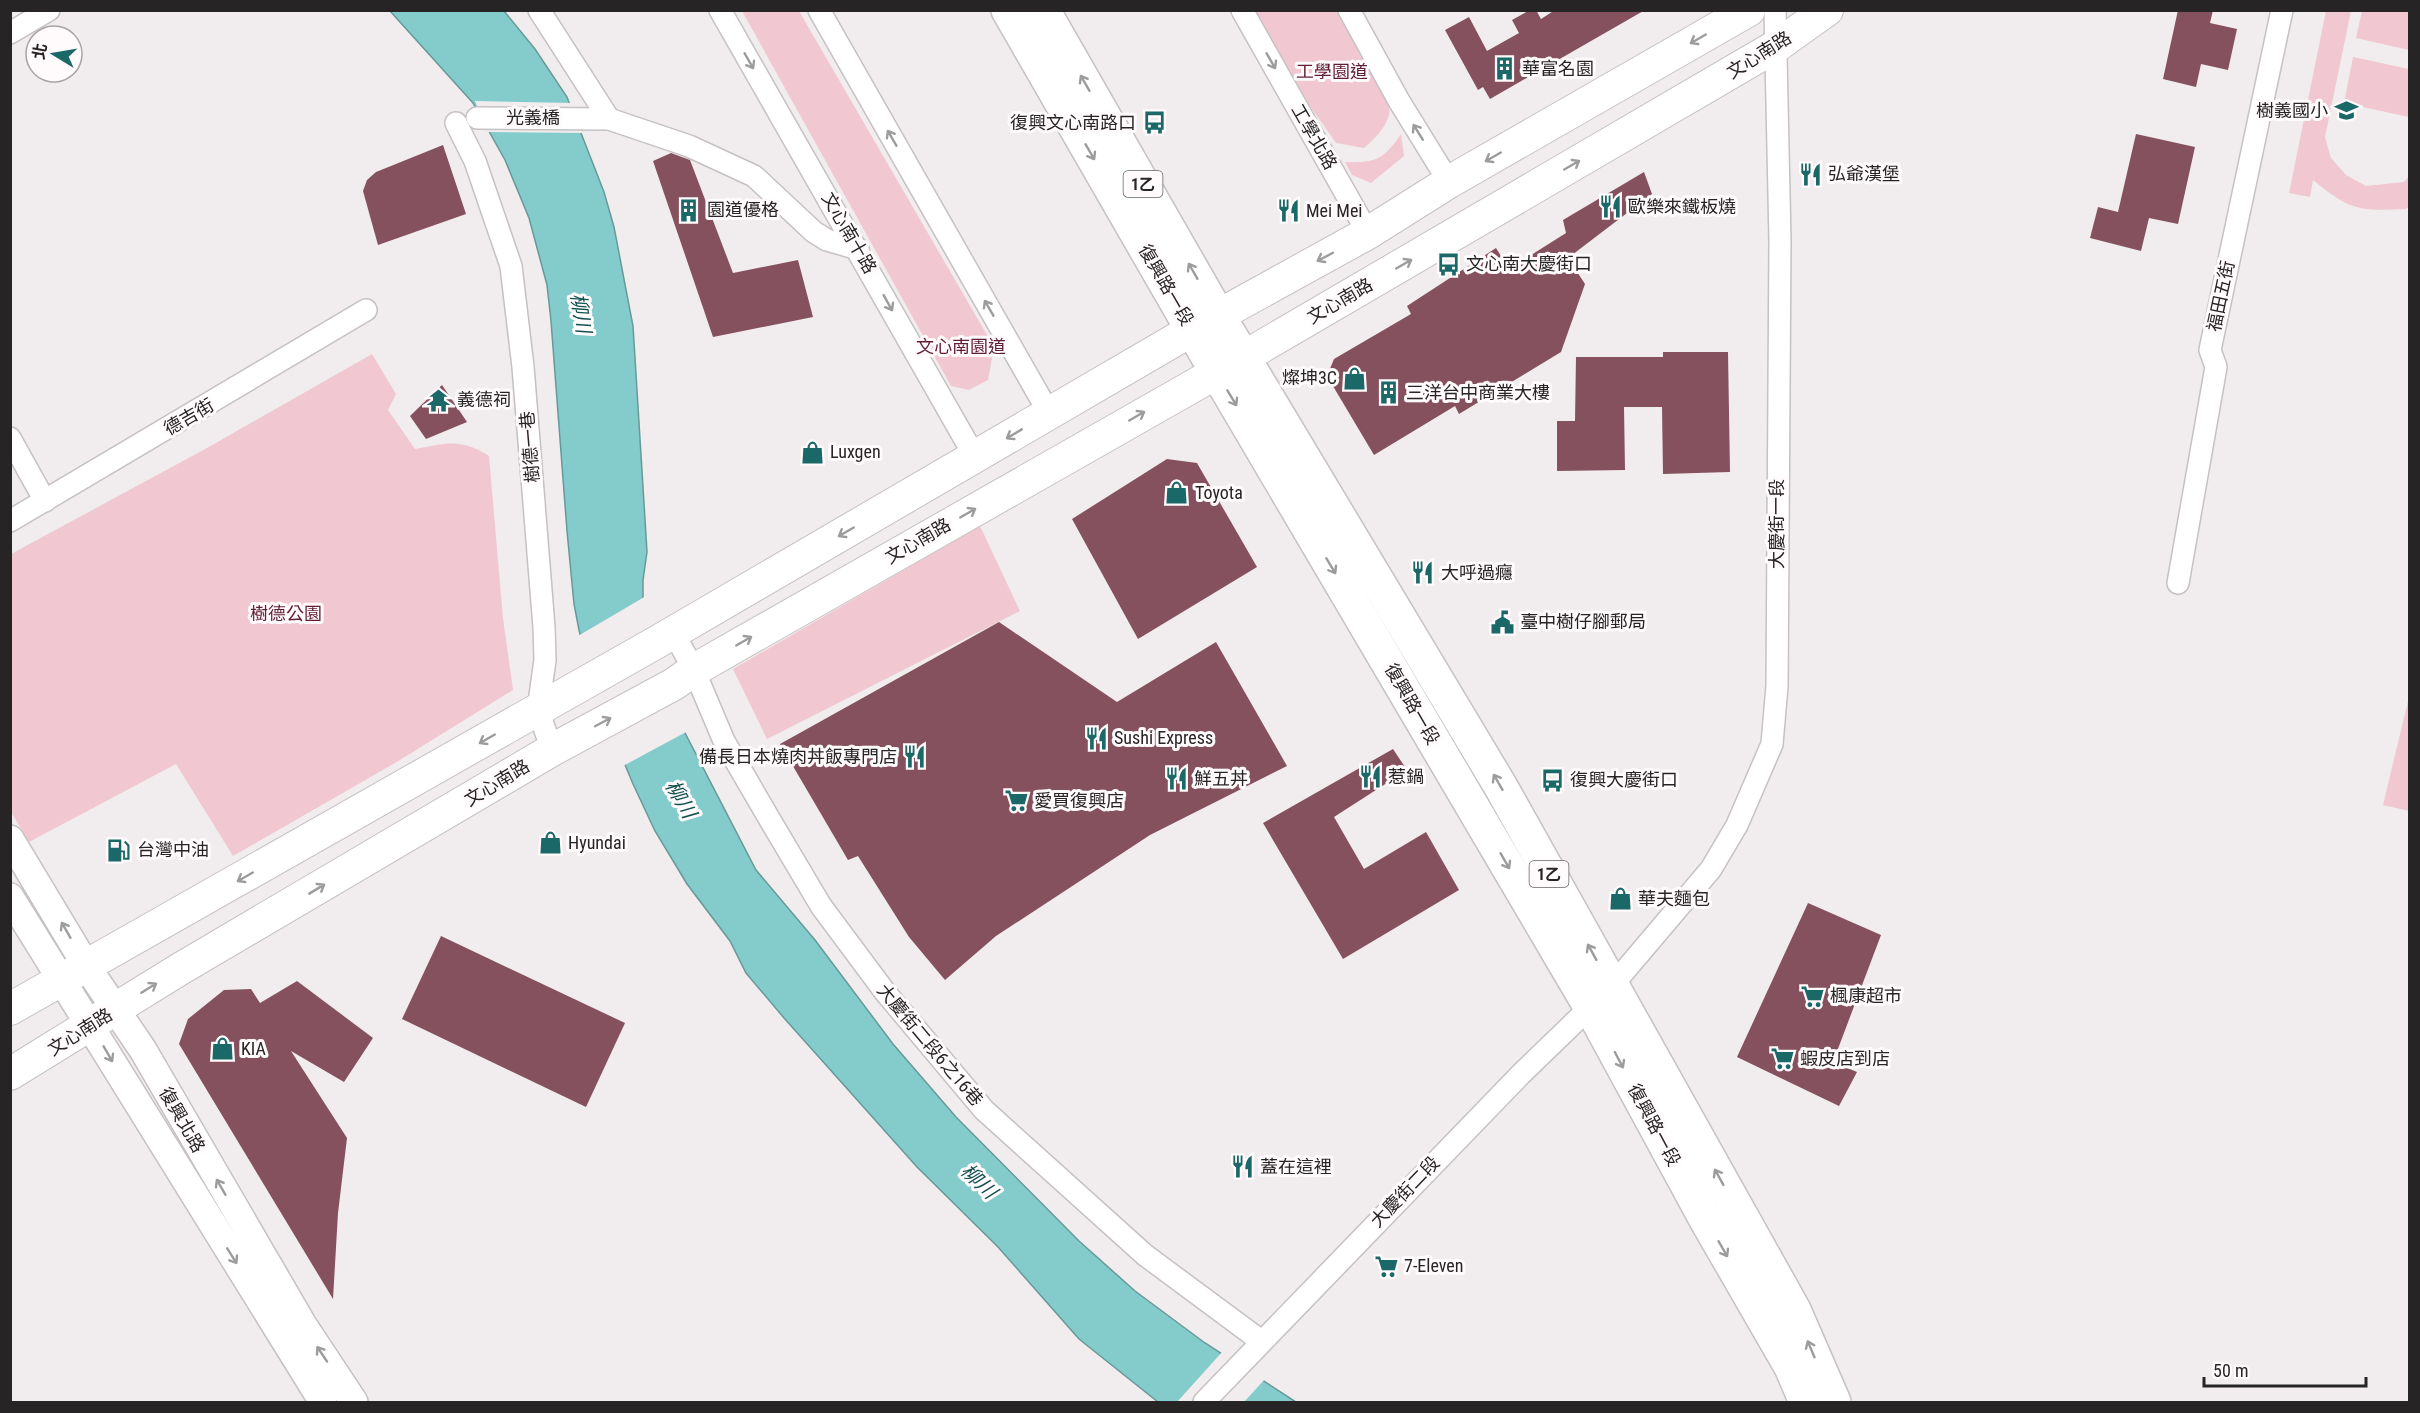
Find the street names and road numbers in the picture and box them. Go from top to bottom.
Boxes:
street label: 文心南路 [1723,27,1795,83]
street label: 工學北路 [1287,100,1342,173]
street label: 光義橋 [506,107,560,128]
road number: 1乙 [1124,171,1162,197]
street label: 文心南十路 [818,189,881,277]
street label: 復興路一段 [1135,241,1198,329]
street label: 福田五街 [2203,258,2238,333]
street label: 文心南路 [1303,273,1376,328]
street label: 德吉街 [160,394,217,439]
street label: 樹德一巷 [516,410,543,484]
street label: 大慶街一段 [1766,479,1787,569]
street label: 文心南路 [881,513,954,568]
street label: 復興路一段 [1381,660,1444,748]
street label: 文心南路 [460,755,533,810]
road number: 1乙 [1530,861,1568,887]
street label: 大慶街二段6之16巷 [873,979,987,1110]
street label: 文心南路 [44,1004,116,1060]
street label: 復興路一段 [1624,1080,1685,1169]
street label: 復興北路 [155,1083,210,1156]
street label: 大慶街二段 [1366,1152,1443,1231]

